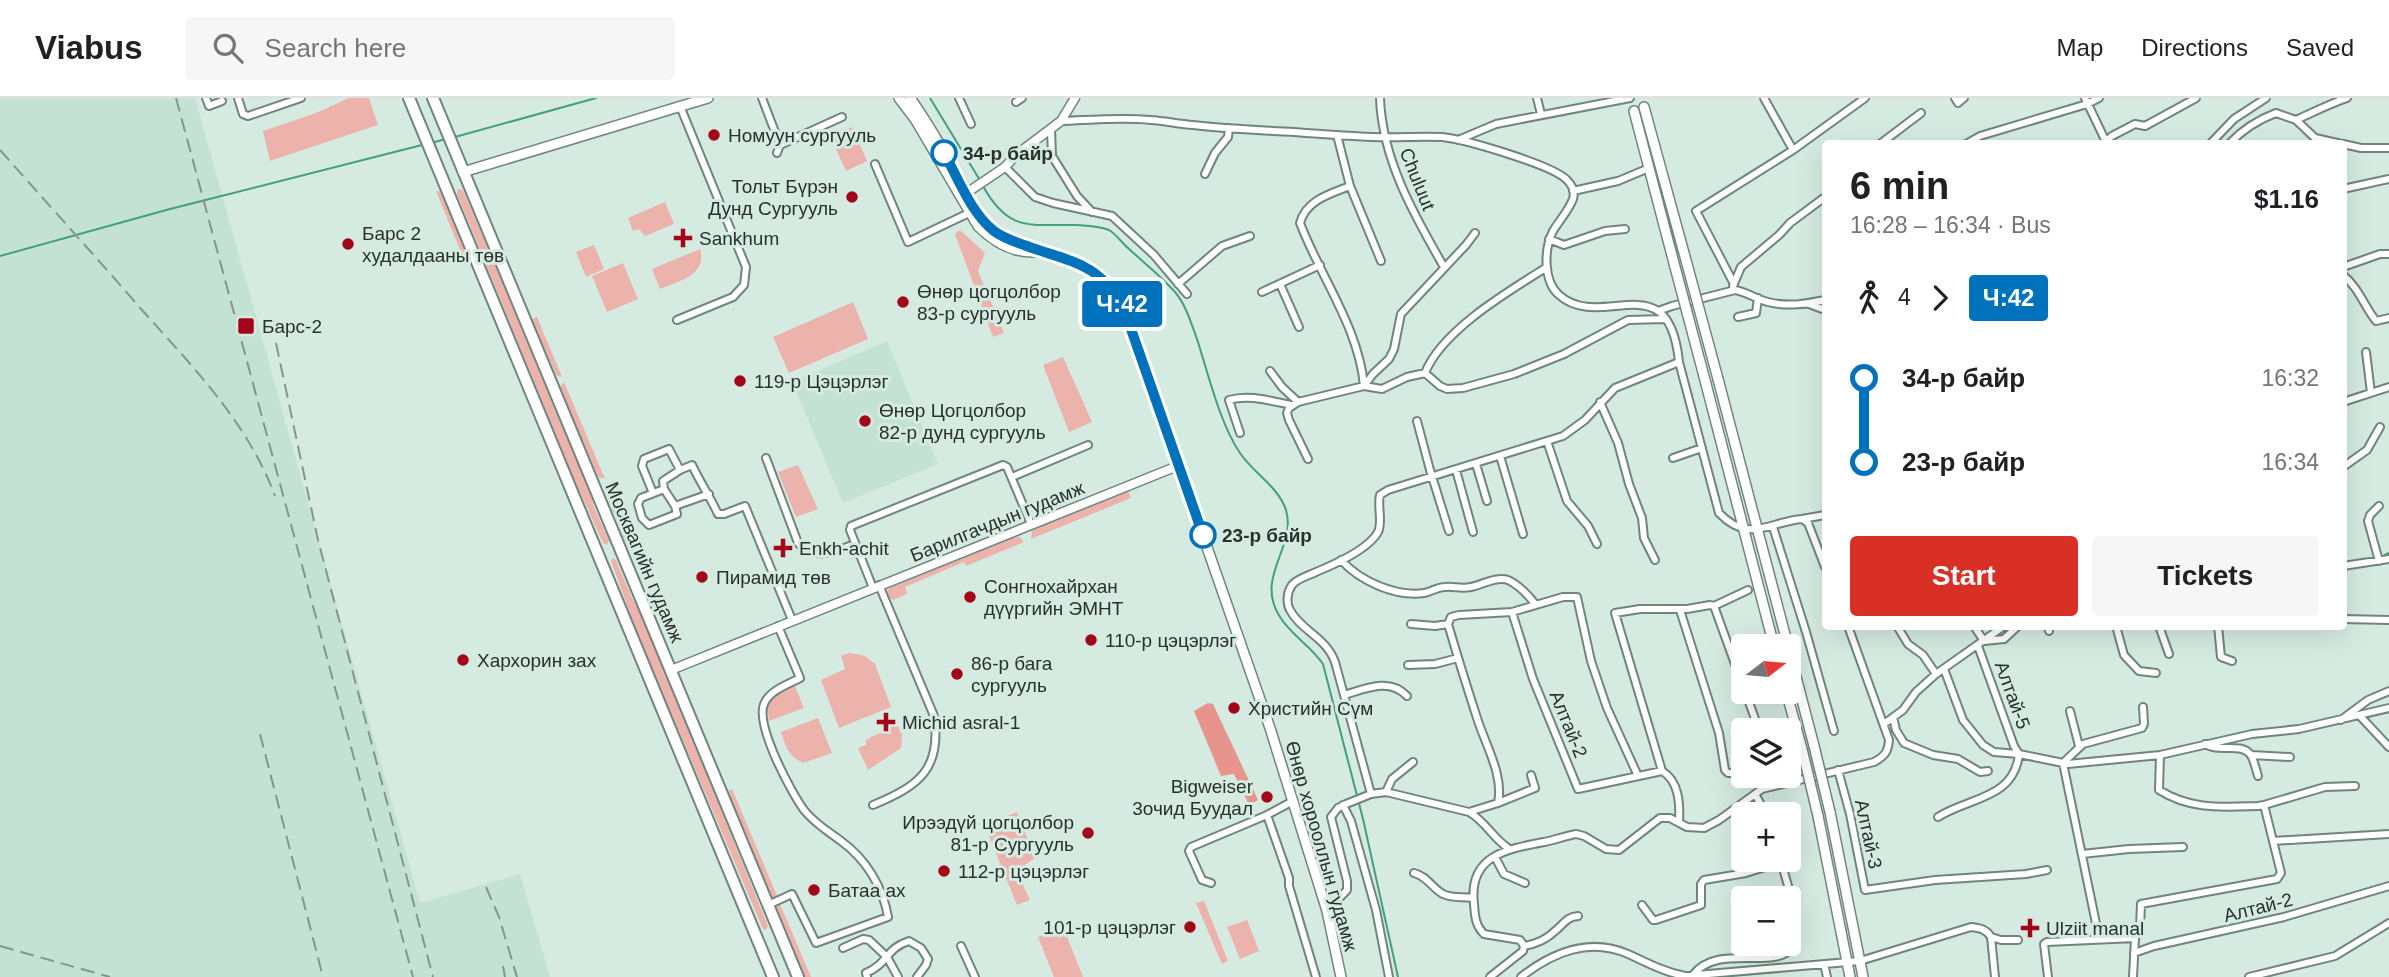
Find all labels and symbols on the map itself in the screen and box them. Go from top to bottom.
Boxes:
place label: Номуун сургууль [728,125,876,146]
marker: Номуун сургууль [706,127,722,143]
marker: 34-р байр [931,140,957,166]
place label: 34-р байр [963,143,1053,164]
street label: Chuluut [1396,145,1440,214]
place label: Тольт Бүрэн Дунд Сургууль [708,176,838,219]
marker: Тольт Бүрэн Дунд Сургууль [844,189,860,205]
place label: Барс 2 худалдааны төв [362,223,504,266]
marker: Sankhum [673,228,693,248]
place label: Sankhum [699,228,779,249]
marker: Барс 2 худалдааны төв [340,236,356,252]
place label: Өнөр цогцолбор 83-р сургууль [917,281,1061,324]
line badge: Ч:42 [1073,281,1171,327]
marker: Өнөр цогцолбор 83-р сургууль [895,294,911,310]
marker: Барс-2 [236,316,256,336]
place label: Барс-2 [262,316,322,337]
place label: 119-р Цэцэрлэг [754,371,888,392]
marker: 119-р Цэцэрлэг [732,373,748,389]
place label: Өнөр Цогцолбор 82-р дунд сургууль [879,400,1046,443]
marker: Өнөр Цогцолбор 82-р дунд сургууль [857,413,873,429]
street label: Барилгачдын гудамж [907,477,1087,566]
street label: Москвагийн гудамж [601,479,688,646]
marker: 23-р байр [1190,522,1216,548]
place label: 23-р байр [1222,525,1312,546]
marker: Enkh-achit [773,538,793,558]
place label: Enkh-achit [799,538,889,559]
place label: Пирамид төв [716,567,831,588]
marker: Пирамид төв [694,569,710,585]
place label: Сонгнохайрхан дүүргийн ЭМНТ [984,576,1124,619]
marker: Сонгнохайрхан дүүргийн ЭМНТ [962,589,978,605]
place label: 110-р цэцэрлэг [1105,630,1236,651]
marker: 110-р цэцэрлэг [1083,632,1099,648]
north arrow [1731,634,1801,704]
place label: Хархорин зах [477,650,597,671]
marker: Хархорин зах [455,652,471,668]
place label: 86-р бага сургууль [971,653,1053,696]
street label: Алтай-5 [1991,659,2034,732]
marker: 86-р бага сургууль [949,666,965,682]
street label: Алтай-2 [1546,688,1591,761]
place label: Христийн Сүм [1248,698,1373,719]
marker: Христийн Сүм [1226,700,1242,716]
marker: Michid asral-1 [876,712,896,732]
place label: Michid asral-1 [902,712,1020,733]
street label: Өнөр хорооллын гудамж [1281,739,1362,954]
place label: Bigweiser 3очид Буудал [1132,776,1254,819]
marker: Bigweiser 3очид Буудал [1259,789,1275,805]
street label: Алтай-3 [1851,798,1886,871]
place label: Ирээдүй цогцолбор 81-р Сургууль [902,812,1074,855]
marker: Ирээдүй цогцолбор 81-р Сургууль [1080,825,1096,841]
place label: 112-р цэцэрлэг [958,861,1089,882]
marker: 112-р цэцэрлэг [936,863,952,879]
place label: Батаа ах [828,880,906,901]
marker: Батаа ах [806,882,822,898]
street label: Алтай-2 [2221,889,2295,926]
place label: 101-р цэцэрлэг [1043,917,1176,938]
marker: Ulziit manal [2020,918,2040,938]
place label: Ulziit manal [2046,918,2144,939]
marker: 101-р цэцэрлэг [1182,919,1198,935]

